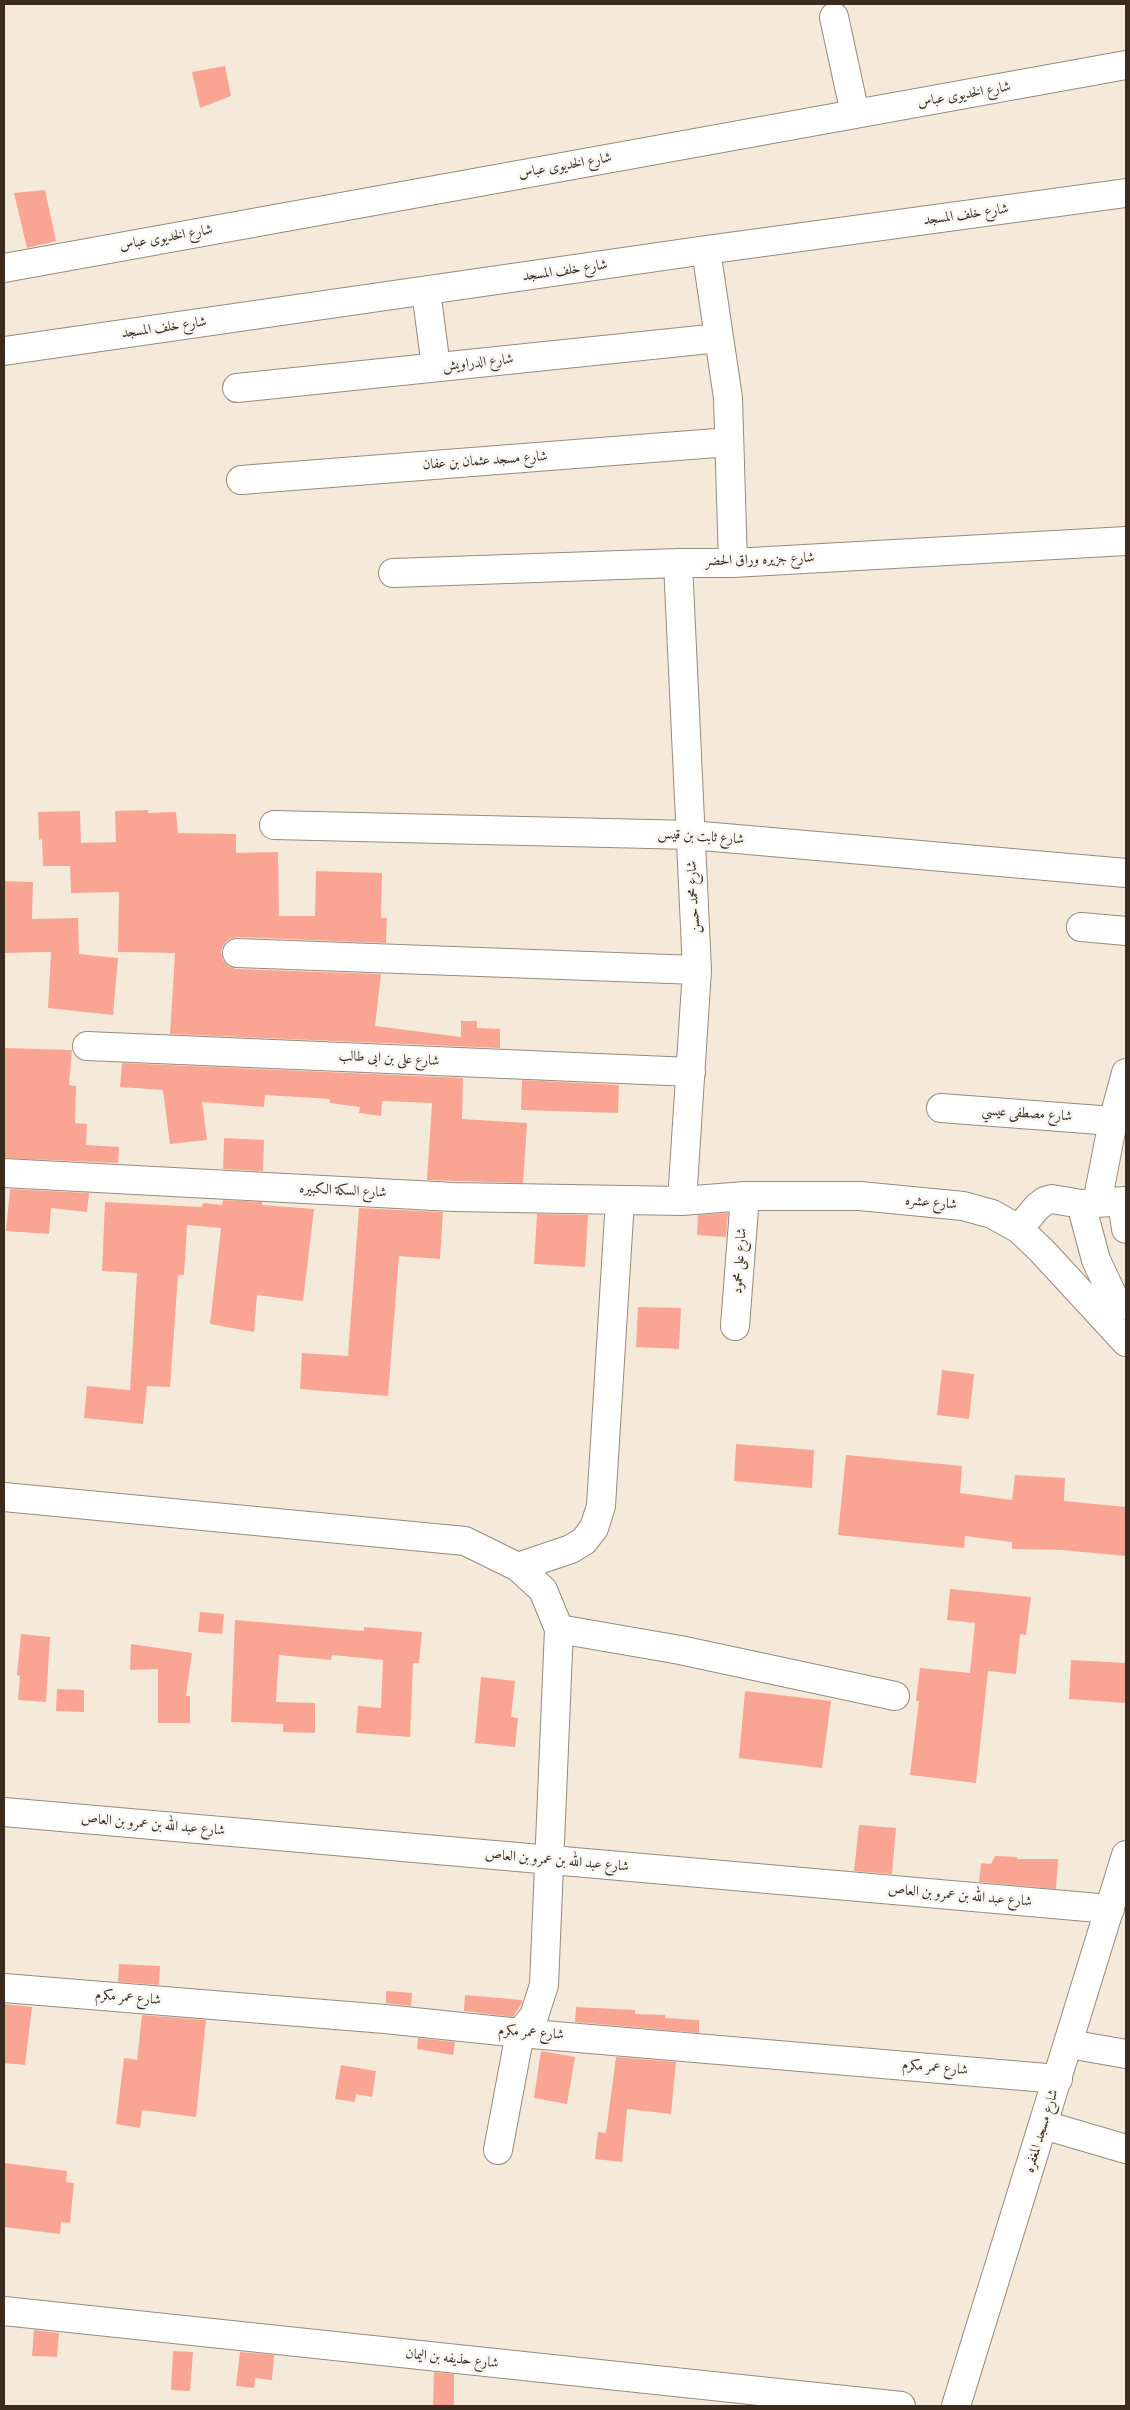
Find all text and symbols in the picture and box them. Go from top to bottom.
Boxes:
street label: شارع الخديوى عباس [916,79,1012,111]
street label: شارع الخديوى عباس [517,150,613,182]
street label: شارع خلف المسجد [922,201,1010,229]
street label: شارع الخديوى عباس [118,222,214,254]
street label: شارع خلف المسجد [521,257,609,285]
street label: شارع خلف المسجد [120,314,208,342]
street label: شارع الدراويش [442,351,514,375]
street label: شارع مسجد عثمان بن عفان [422,448,548,474]
street label: شارع جزيره وراق الحضر [705,550,815,570]
street label: شارع ثابت بن قيس [657,826,745,848]
street label: شارع محمد حسن [684,860,704,934]
street label: شارع على بن ابى طالب [338,1048,440,1070]
street label: شارع مصطفى عيسي [981,1102,1073,1126]
street label: شارع السكة الكبيره [299,1180,387,1202]
street label: شارع عشره [904,1192,958,1214]
street label: شارع على محمود [729,1227,751,1295]
street label: شارع عبد الله بن عمرو بن العاص [80,1810,226,1840]
street label: شارع عبد الله بن عمرو بن العاص [484,1846,630,1876]
street label: شارع عبد الله بن عمرو بن العاص [887,1881,1033,1911]
street label: شارع عمر مكرم [94,1987,162,2009]
street label: شارع عمر مكرم [497,2022,565,2044]
street label: شارع عمر مكرم [901,2057,969,2079]
street label: شارع مسجد المغفره [1021,2087,1063,2175]
street label: شارع حذيفه بن اليمان [405,2346,499,2372]

